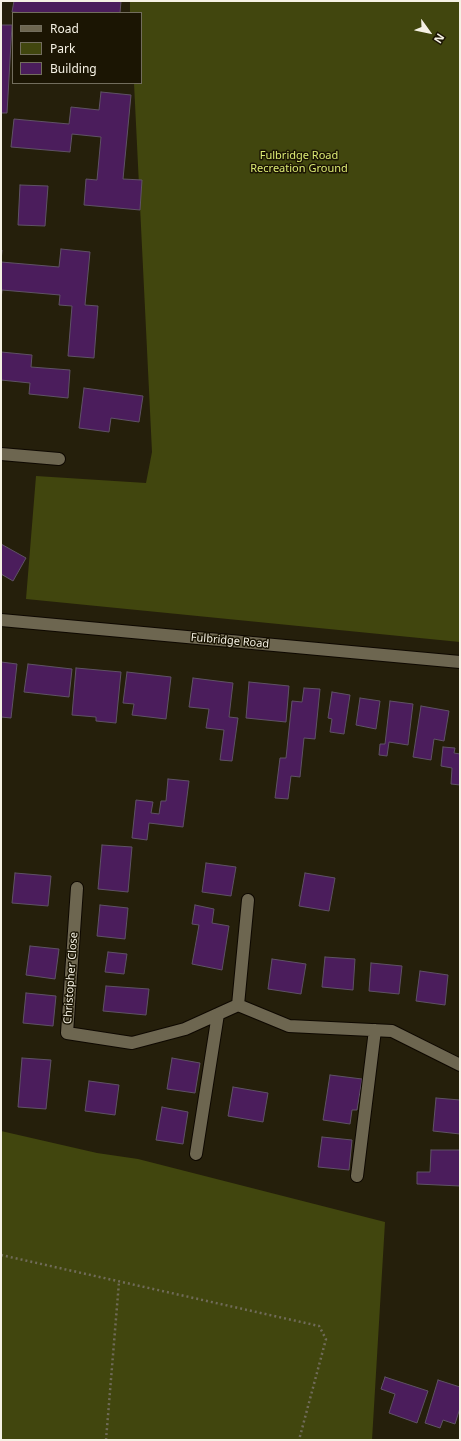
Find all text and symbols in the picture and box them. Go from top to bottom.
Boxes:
legend [12,12,142,84]
north arrow [409,12,449,52]
text: Road [50,20,79,37]
text: N [431,31,448,47]
text: Park [50,40,75,57]
text: Building [50,60,97,77]
park label: Fulbridge Road Recreation Ground [250,149,348,175]
street label: Fulbridge Road [190,631,270,651]
street label: Christopher Close [61,932,81,1024]

